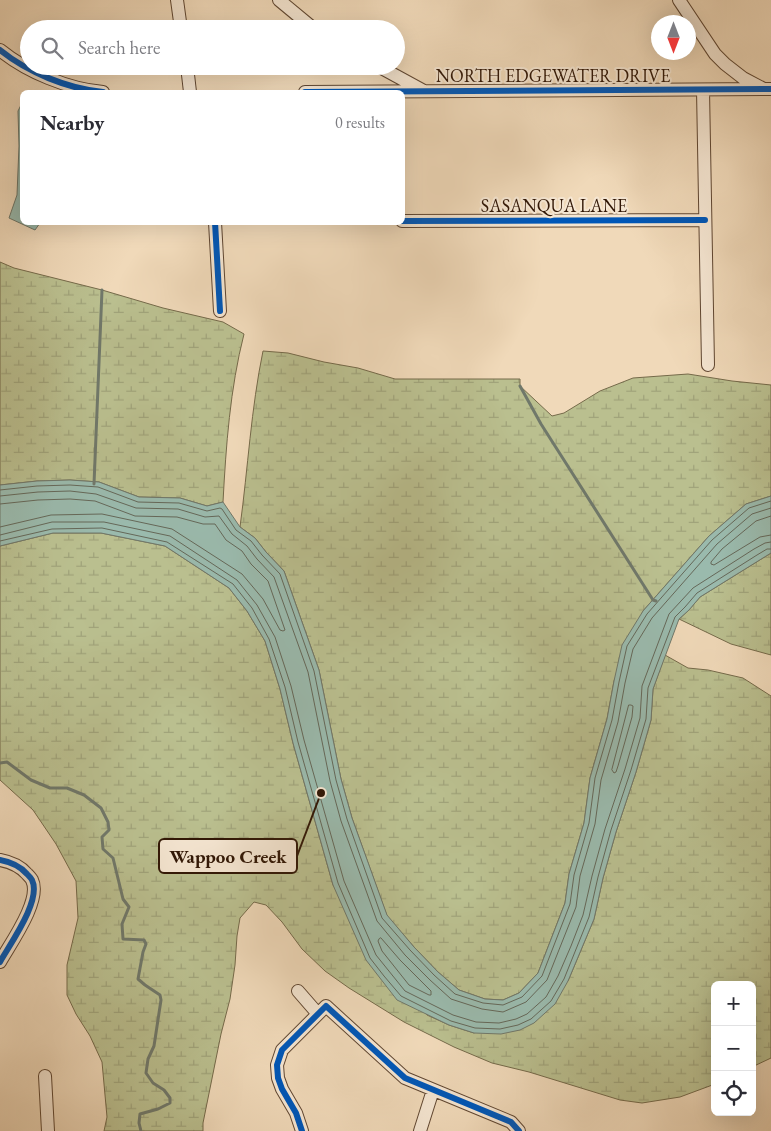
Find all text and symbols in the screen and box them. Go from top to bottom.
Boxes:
north arrow [651,15,696,60]
search box [20,20,405,75]
icon: search [38,34,66,62]
text: Search here [78,35,160,60]
street label: NORTH EDGEWATER DRIVE [436,64,670,87]
text: Nearby [40,109,104,136]
text: 0 results [335,112,385,133]
street label: SASANQUA LANE [481,194,627,217]
callout: Wappoo Creek [159,839,297,873]
text: Wappoo Creek [169,844,287,869]
map controls [711,981,756,1116]
button: + [711,981,756,1026]
button: − [711,1026,756,1071]
button: locate [711,1071,756,1116]

